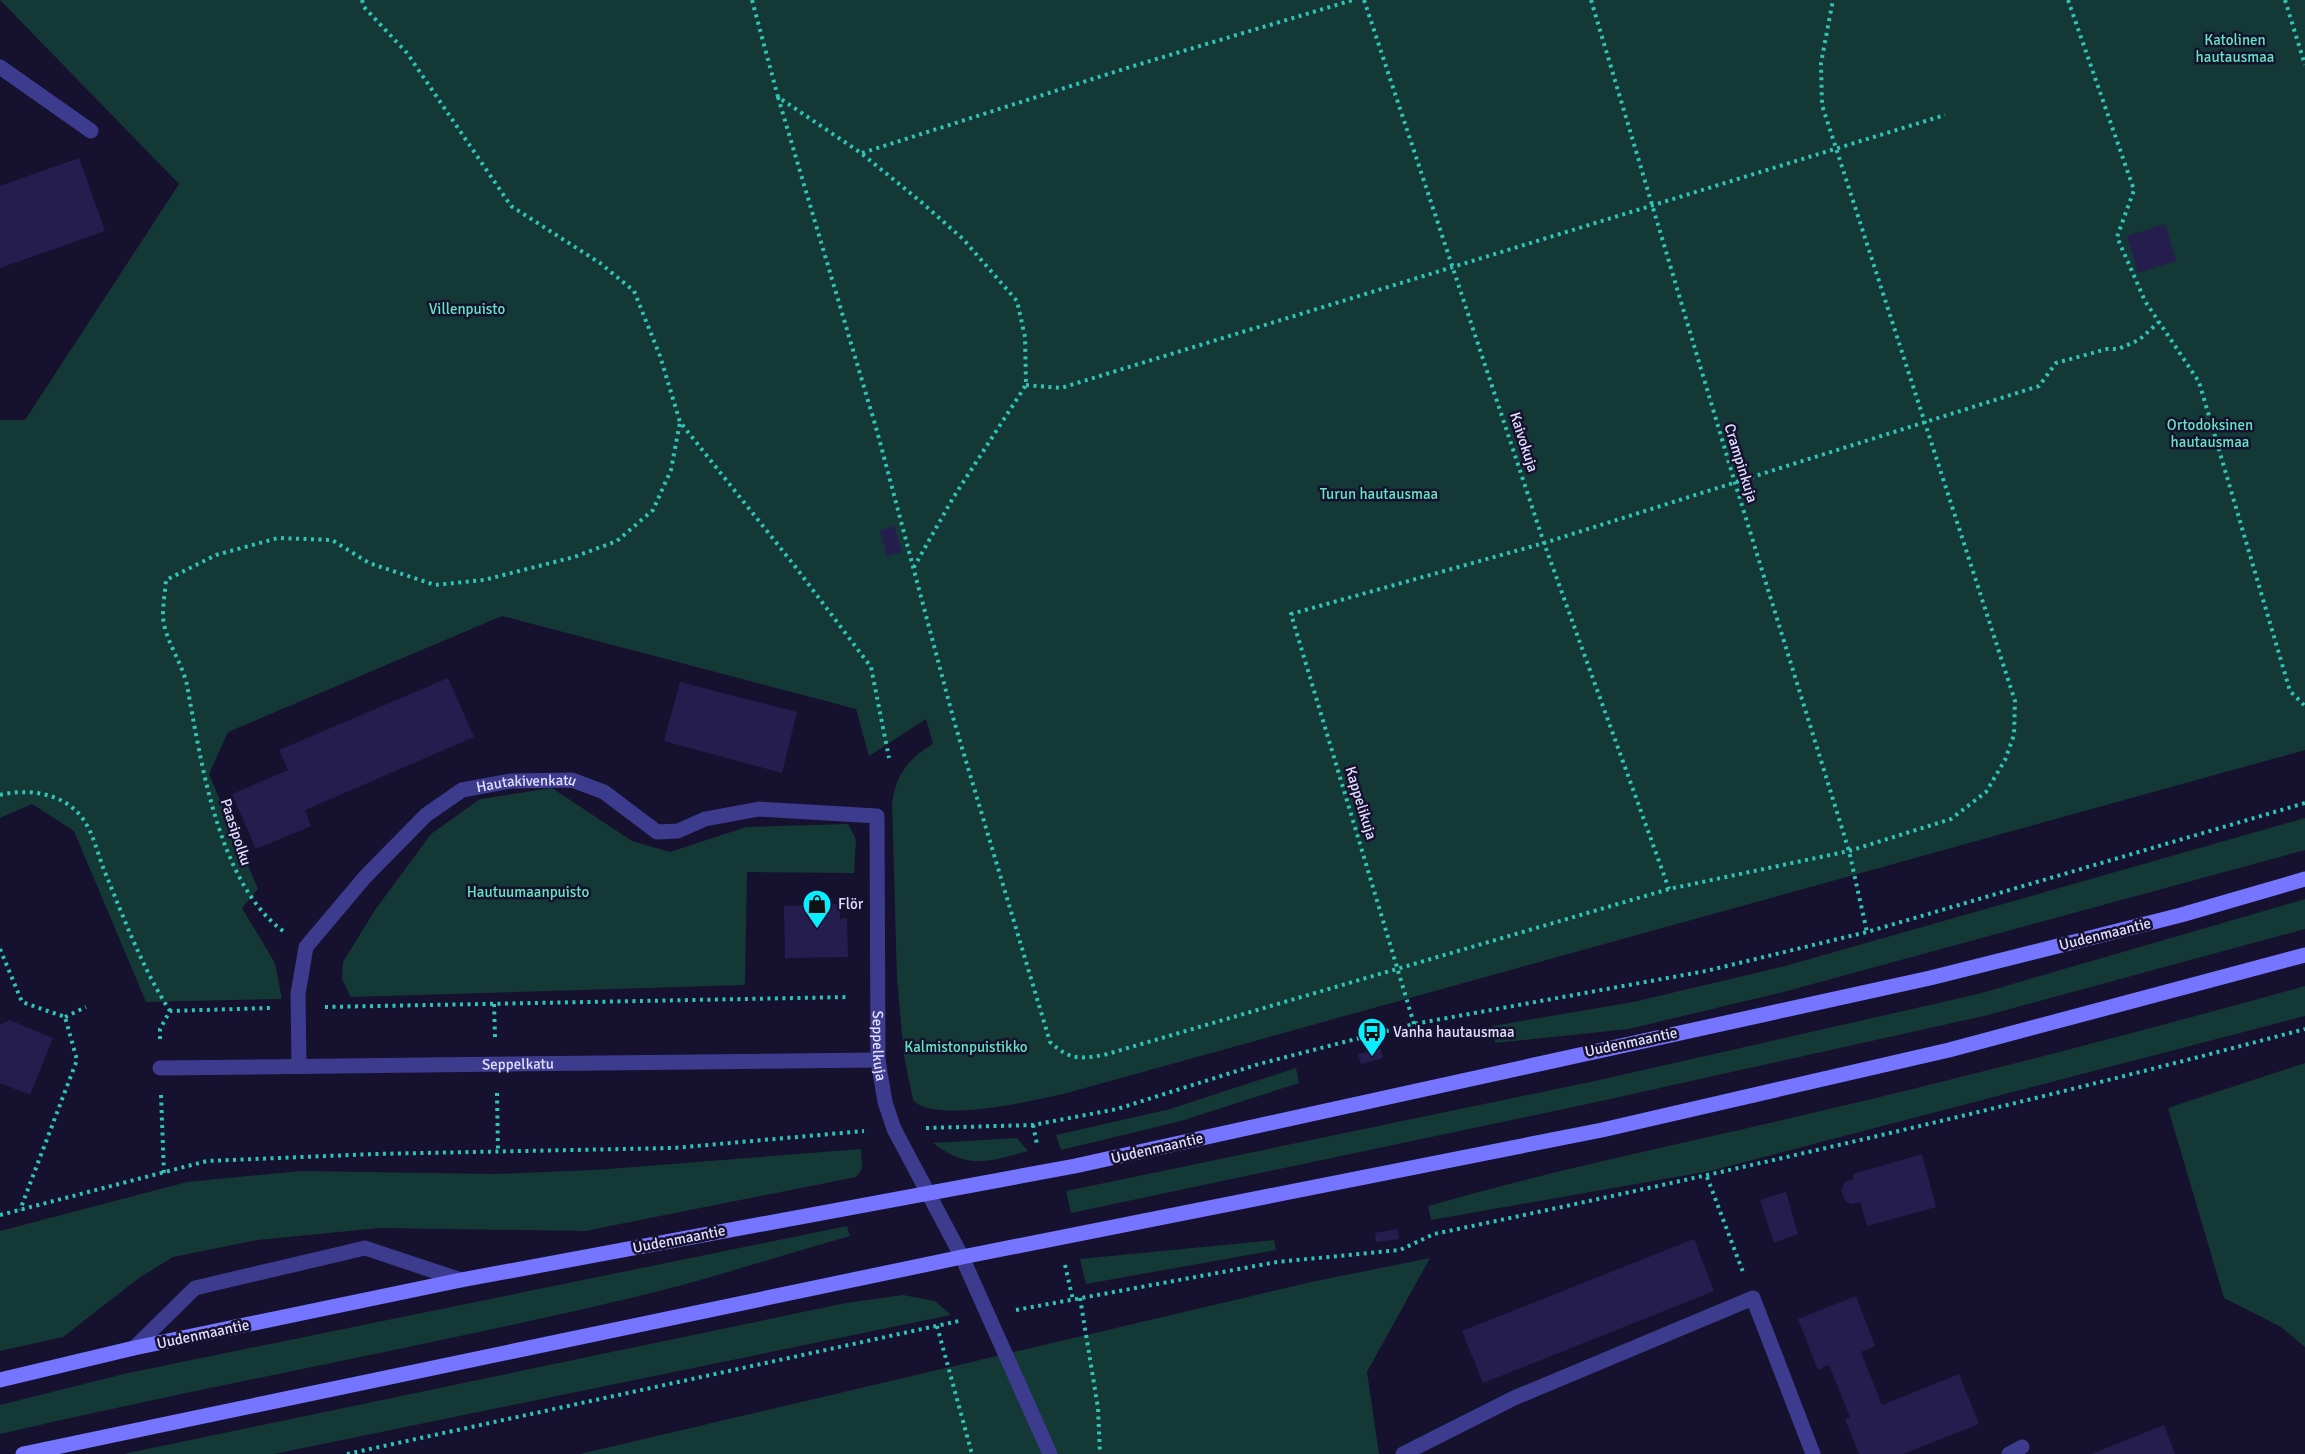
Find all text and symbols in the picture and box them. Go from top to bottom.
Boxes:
park label: Katolinen hautausmaa [2196,31,2274,66]
park label: Villenpuisto [429,300,505,318]
street label: Kaivokuja [1506,410,1542,474]
park label: Ortodoksinen hautausmaa [2167,416,2253,451]
street label: Crampinkuja [1720,421,1762,505]
park label: Turun hautausmaa [1320,485,1438,503]
street label: Kappelikuja [1341,764,1381,842]
street label: Hautakivenkatu [475,770,579,796]
street label: Paasipolku [217,796,255,868]
park label: Hautuumaanpuisto [467,883,589,901]
shop icon: Flör [801,888,833,930]
place label: Flör [838,895,864,913]
street label: Uudenmaantie [2057,914,2153,954]
street label: Seppelkuja [869,1010,890,1083]
bus stop icon: Vanha hautausmaa [1356,1016,1388,1058]
place label: Vanha hautausmaa [1393,1023,1515,1041]
street label: Uudenmaantie [1583,1023,1679,1061]
park label: Kalmistonpuistikko [904,1038,1028,1056]
street label: Seppelkatu [482,1055,554,1073]
street label: Uudenmaantie [1109,1129,1205,1167]
street label: Uudenmaantie [631,1221,727,1257]
street label: Uudenmaantie [155,1315,251,1353]

